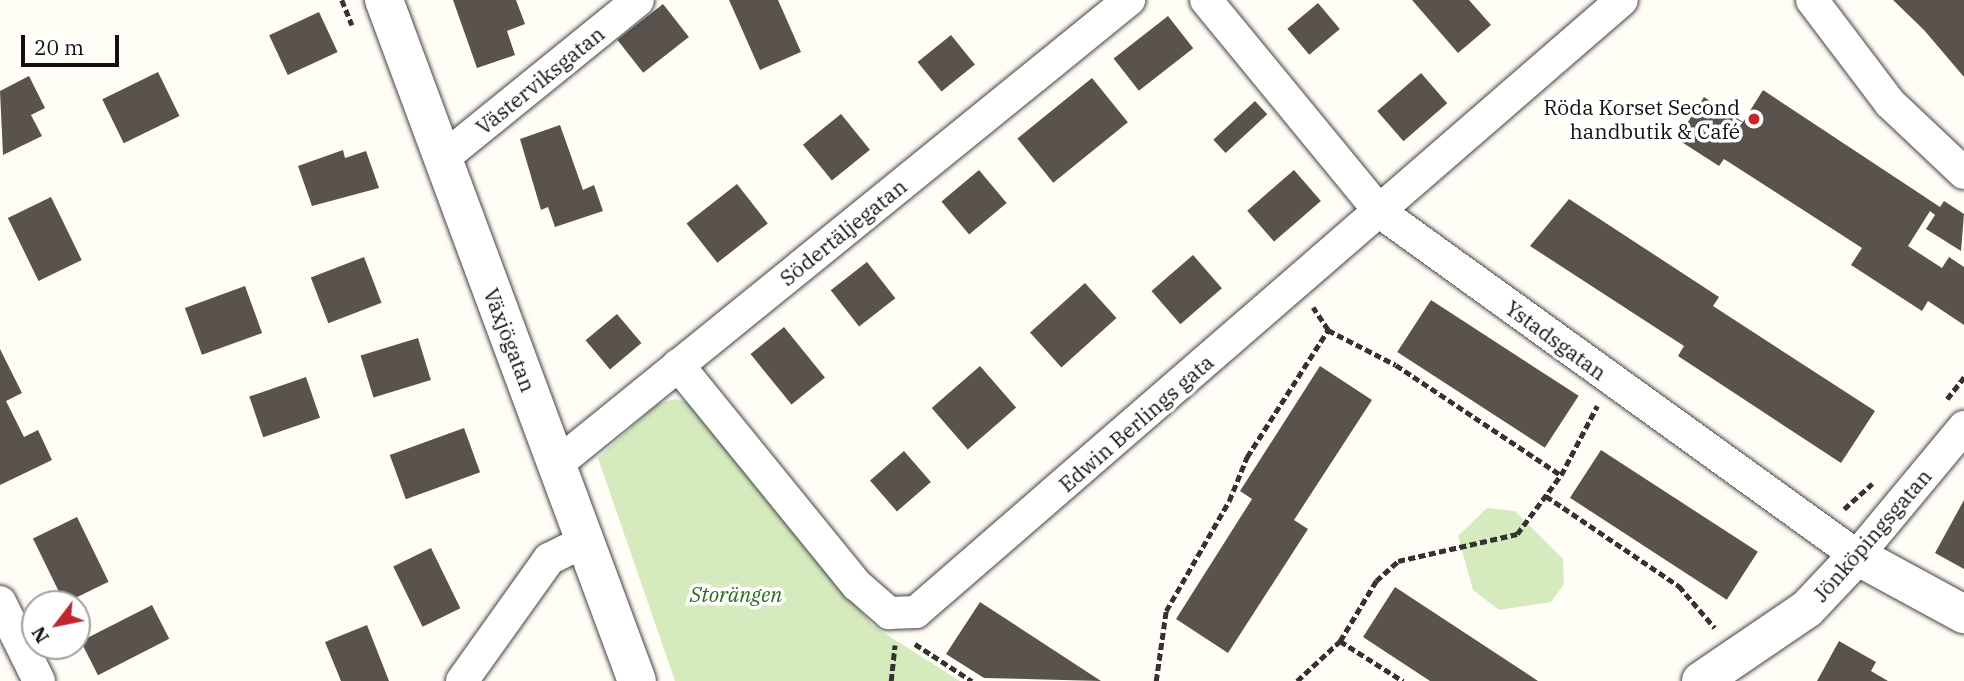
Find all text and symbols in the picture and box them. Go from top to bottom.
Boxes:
scale bar [24,21,122,65]
street label: Västerviksgatan [471,21,609,139]
text: 20 m [34,33,84,61]
place label: Röda Korset Second handbutik & Café [1544,94,1740,144]
marker: Röda Korset Second handbutik & Café [1746,111,1762,127]
street label: Södertäljegatan [775,173,911,291]
street label: Växjögatan [479,285,541,395]
street label: Ystadsgatan [1501,295,1611,385]
street label: Edwin Berlings gata [1054,349,1218,497]
street label: Jönköpingsgatan [1807,463,1937,607]
park label: Storängen [690,581,782,607]
north arrow [21,590,91,660]
text: N [26,622,54,648]

